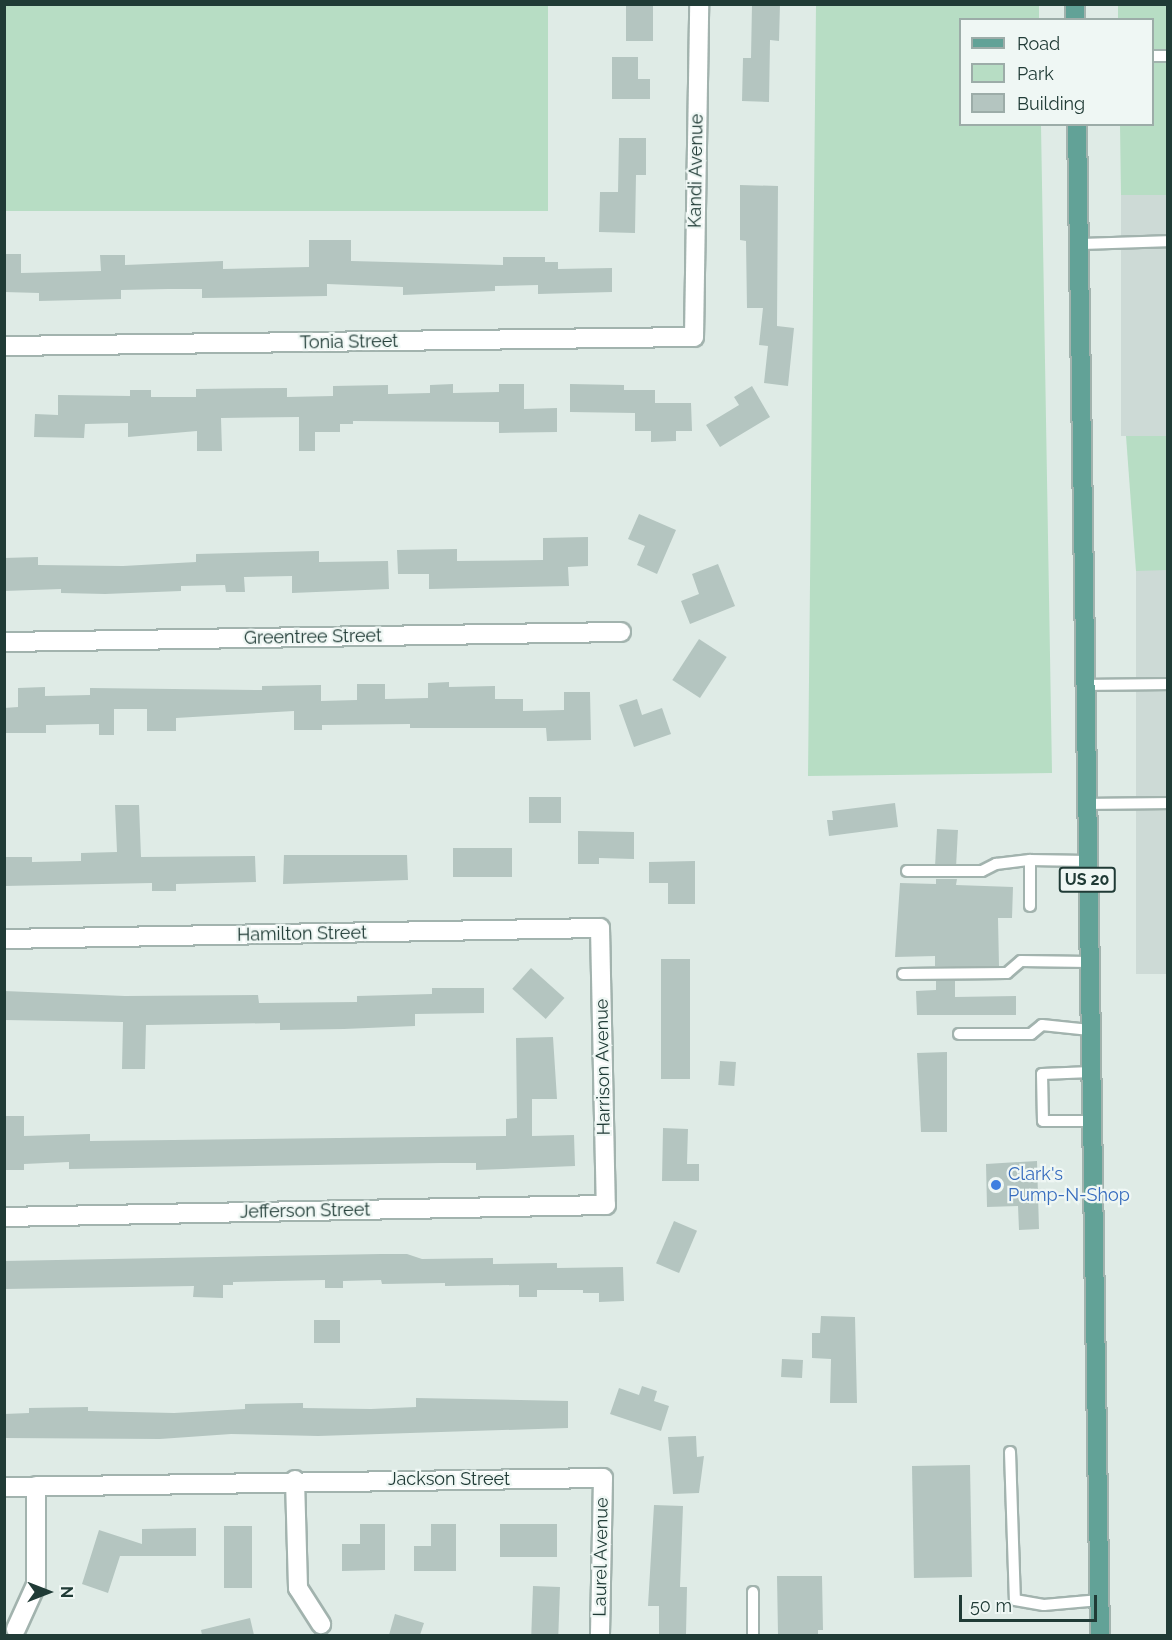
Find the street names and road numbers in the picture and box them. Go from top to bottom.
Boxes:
street label: Kandi Avenue [684,113,708,229]
street label: Tonia Street [300,330,398,354]
street label: Greentree Street [244,625,382,649]
road number: US 20 [1058,867,1116,893]
street label: Hamilton Street [237,922,367,946]
street label: Harrison Avenue [591,998,615,1136]
street label: Jefferson Street [240,1199,370,1223]
street label: Jackson Street [388,1468,510,1490]
street label: Laurel Avenue [589,1497,613,1617]

